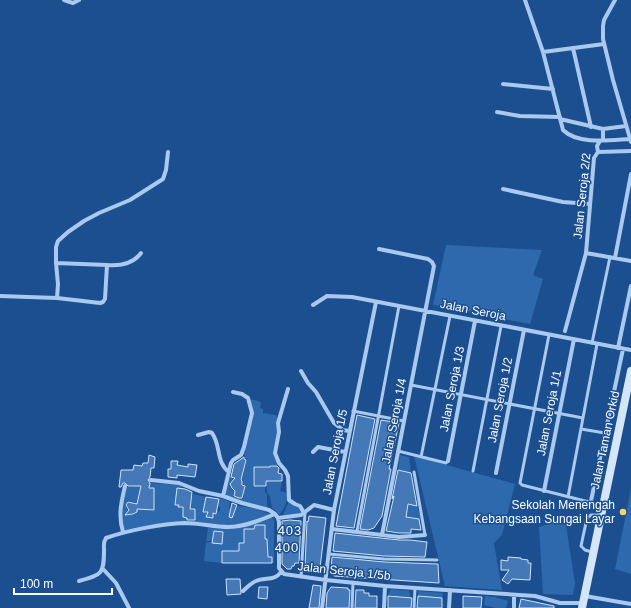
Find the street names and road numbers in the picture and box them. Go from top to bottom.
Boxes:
street label: Jalan Seroja 2/2 [571,152,594,240]
street label: Jalan Seroja [439,297,507,323]
street label: Jalan Seroja 1/3 [437,345,467,433]
street label: Jalan Seroja 1/2 [485,356,515,444]
street label: Jalan Seroja 1/1 [534,369,564,457]
street label: Jalan Seroja 1/4 [379,377,409,465]
street label: Jalan Taman Orkid [588,390,622,490]
street label: Jalan Seroja 1/5 [320,408,350,496]
street label: Jalan Seroja 1/5b [297,559,391,583]

